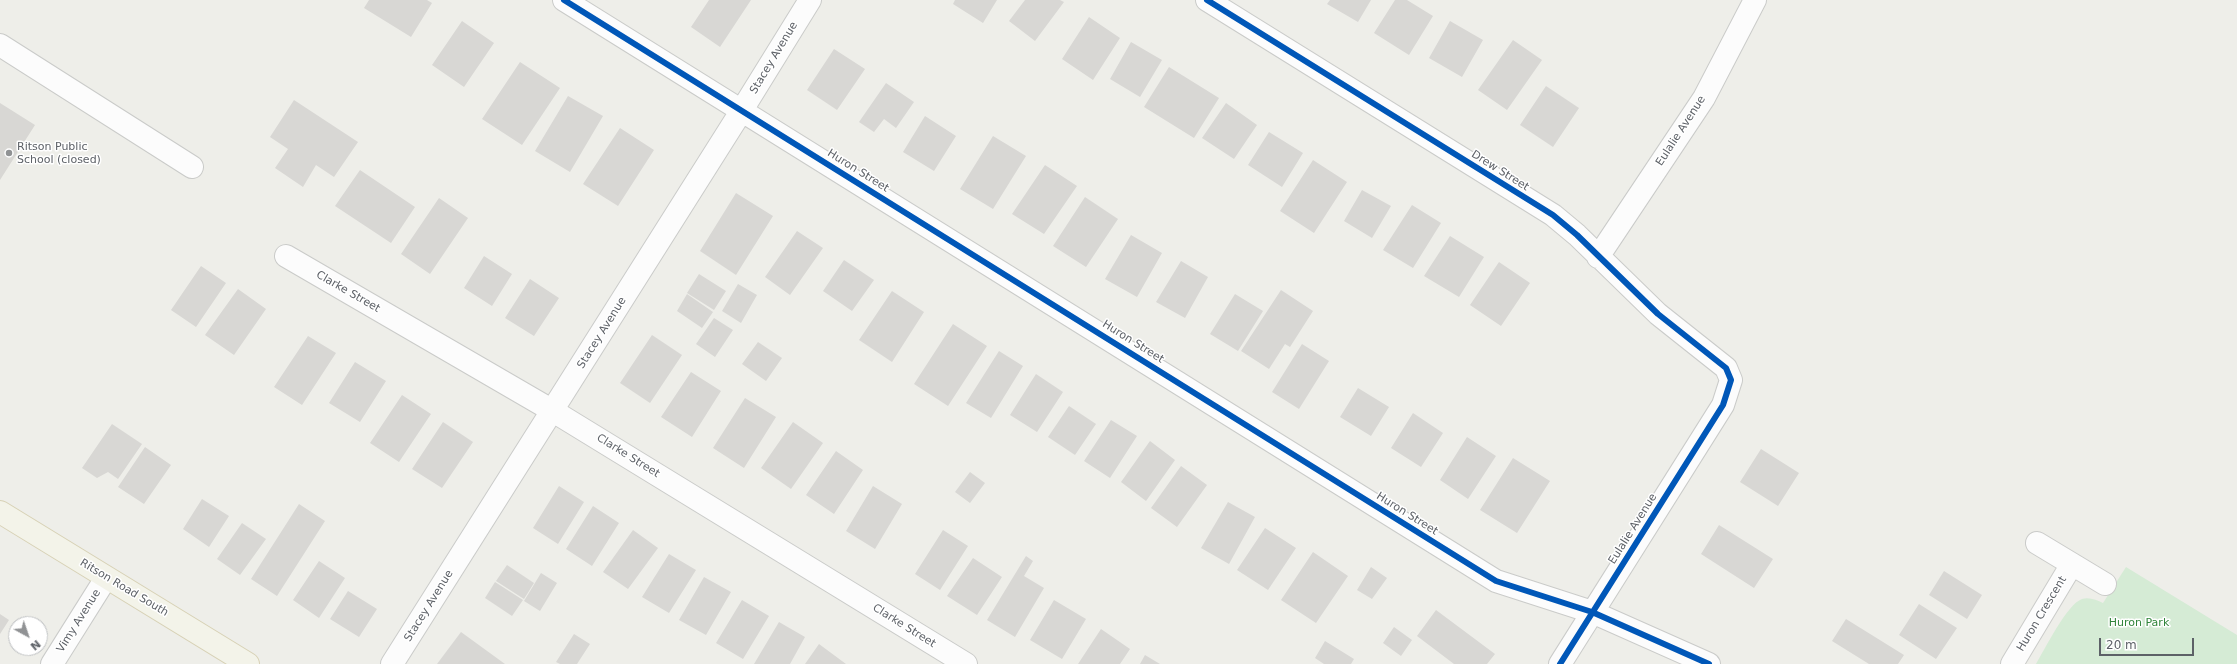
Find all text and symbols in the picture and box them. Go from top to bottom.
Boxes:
street label: Stacey Avenue [747,20,801,96]
street label: Eulalie Avenue [1653,93,1709,169]
place label: Ritson Public School (closed) [17,140,101,166]
street label: Huron Street [825,147,891,195]
marker: Ritson Public School (closed) [4,148,14,158]
street label: Drew Street [1469,148,1531,194]
street label: Clarke Street [314,268,382,316]
street label: Stacey Avenue [575,295,629,371]
street label: Huron Street [1100,318,1166,366]
street label: Clarke Street [594,431,662,481]
street label: Huron Street [1374,490,1440,538]
street label: Eulalie Avenue [1606,491,1660,567]
street label: Ritson Road South [77,556,171,620]
street label: Stacey Avenue [402,568,456,644]
street label: Huron Crescent [2014,574,2070,654]
street label: Vimy Avenue [54,587,104,655]
street label: Clarke Street [870,601,938,651]
north arrow [8,616,48,656]
park label: Huron Park [2109,616,2169,630]
scale bar [2101,630,2196,656]
text: N [28,637,43,653]
text: 20 m [2106,638,2137,652]

